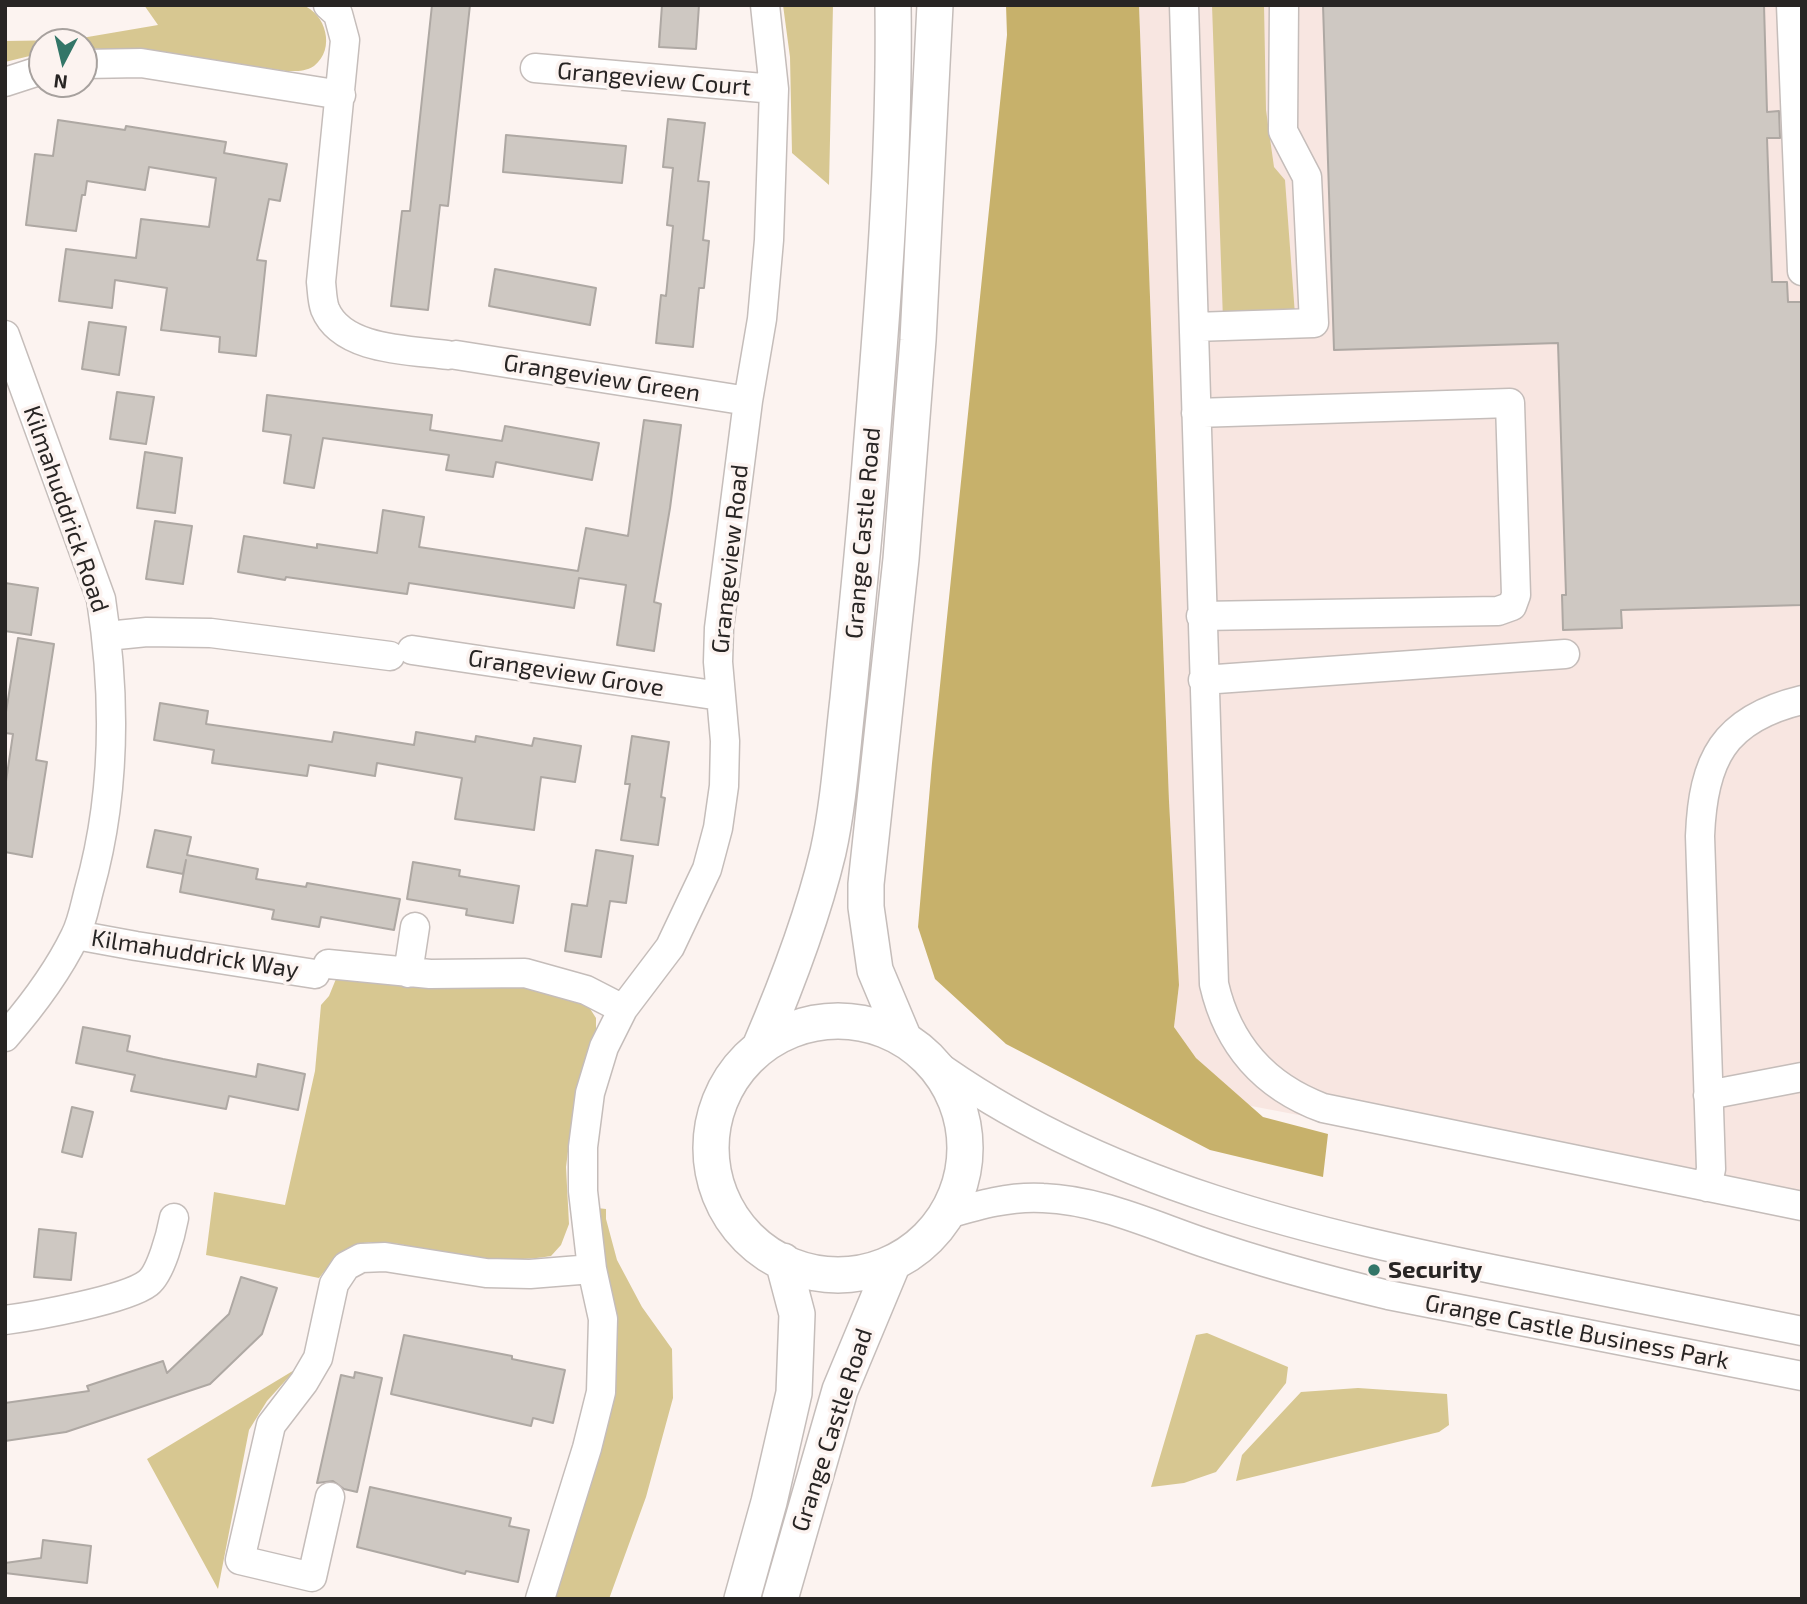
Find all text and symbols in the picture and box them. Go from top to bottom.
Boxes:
north arrow [28,28,98,98]
street label: Grangeview Court [556,56,752,102]
text: N [52,70,69,95]
street label: Grangeview Green [502,348,702,408]
street label: Kilmahuddrick Road [17,402,115,616]
street label: Grange Castle Road [839,426,887,640]
street label: Grangeview Road [706,463,754,655]
street label: Grangeview Grove [466,643,666,703]
street label: Kilmahuddrick Way [89,923,301,985]
place label: Security [1388,1256,1482,1284]
marker: Security [1366,1262,1382,1278]
street label: Grange Castle Business Park [1422,1288,1732,1376]
street label: Grange Castle Road [786,1325,878,1535]

